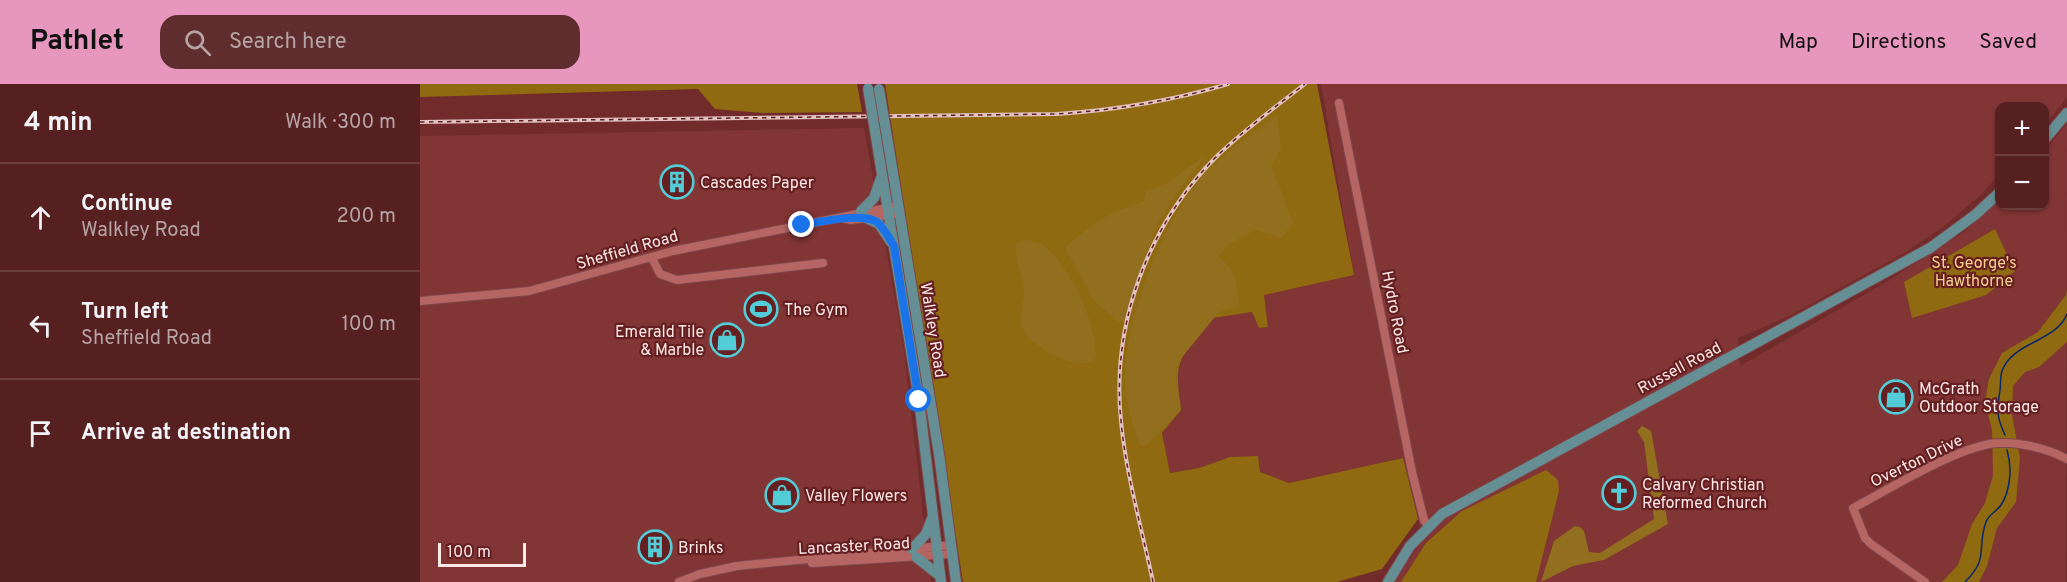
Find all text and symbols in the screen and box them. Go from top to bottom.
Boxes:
search box [160,15,580,69]
text: Pathlet [30,24,124,60]
icon: search [181,26,214,59]
text: Search here [229,29,347,56]
text: Map [1778,29,1818,56]
text: Directions [1851,29,1946,56]
text: Saved [1979,29,2037,56]
map controls [1995,102,2049,210]
button: + [1995,102,2049,156]
text: 4 min [24,107,93,140]
text: Walk · 300 m [285,110,396,136]
button: − [1995,156,2049,210]
building icon: Cascades Paper [659,164,695,200]
place label: Cascades Paper [700,174,814,194]
text: Continue [81,191,172,218]
icon: ahead [24,201,57,234]
text: 200 m [337,204,396,230]
route end [788,211,814,237]
text: Walkley Road [81,218,201,244]
street label: Sheffield Road [574,227,681,275]
park label: St. George's Hawthorne [1931,254,2017,292]
street label: Hydro Road [1376,269,1412,356]
street label: Walkley Road [915,281,949,379]
sports icon: The Gym [743,291,779,327]
text: Turn left [81,299,169,326]
place label: The Gym [784,301,848,321]
icon: left [24,309,57,342]
text: 100 m [341,312,396,338]
shop icon: Emerald Tile & Marble [709,322,745,358]
place label: Emerald Tile & Marble [615,323,704,361]
text: Sheffield Road [81,326,212,352]
street label: Russell Road [1635,338,1725,399]
shop icon: McGrath Outdoor Storage [1878,379,1914,415]
place label: McGrath Outdoor Storage [1919,380,2039,418]
route start [905,386,931,412]
icon: arrive [24,417,57,450]
text: Arrive at destination [81,420,291,447]
street label: Overton Drive [1867,431,1966,493]
church icon: Calvary Christian Reformed Church [1601,475,1637,511]
place label: Calvary Christian Reformed Church [1642,476,1767,514]
shop icon: Valley Flowers [764,477,800,513]
place label: Valley Flowers [805,487,907,507]
building icon: Brinks [637,529,673,565]
street label: Lancaster Road [798,534,911,560]
place label: Brinks [678,539,723,559]
scale bar [438,540,526,568]
text: 100 m [447,543,491,563]

